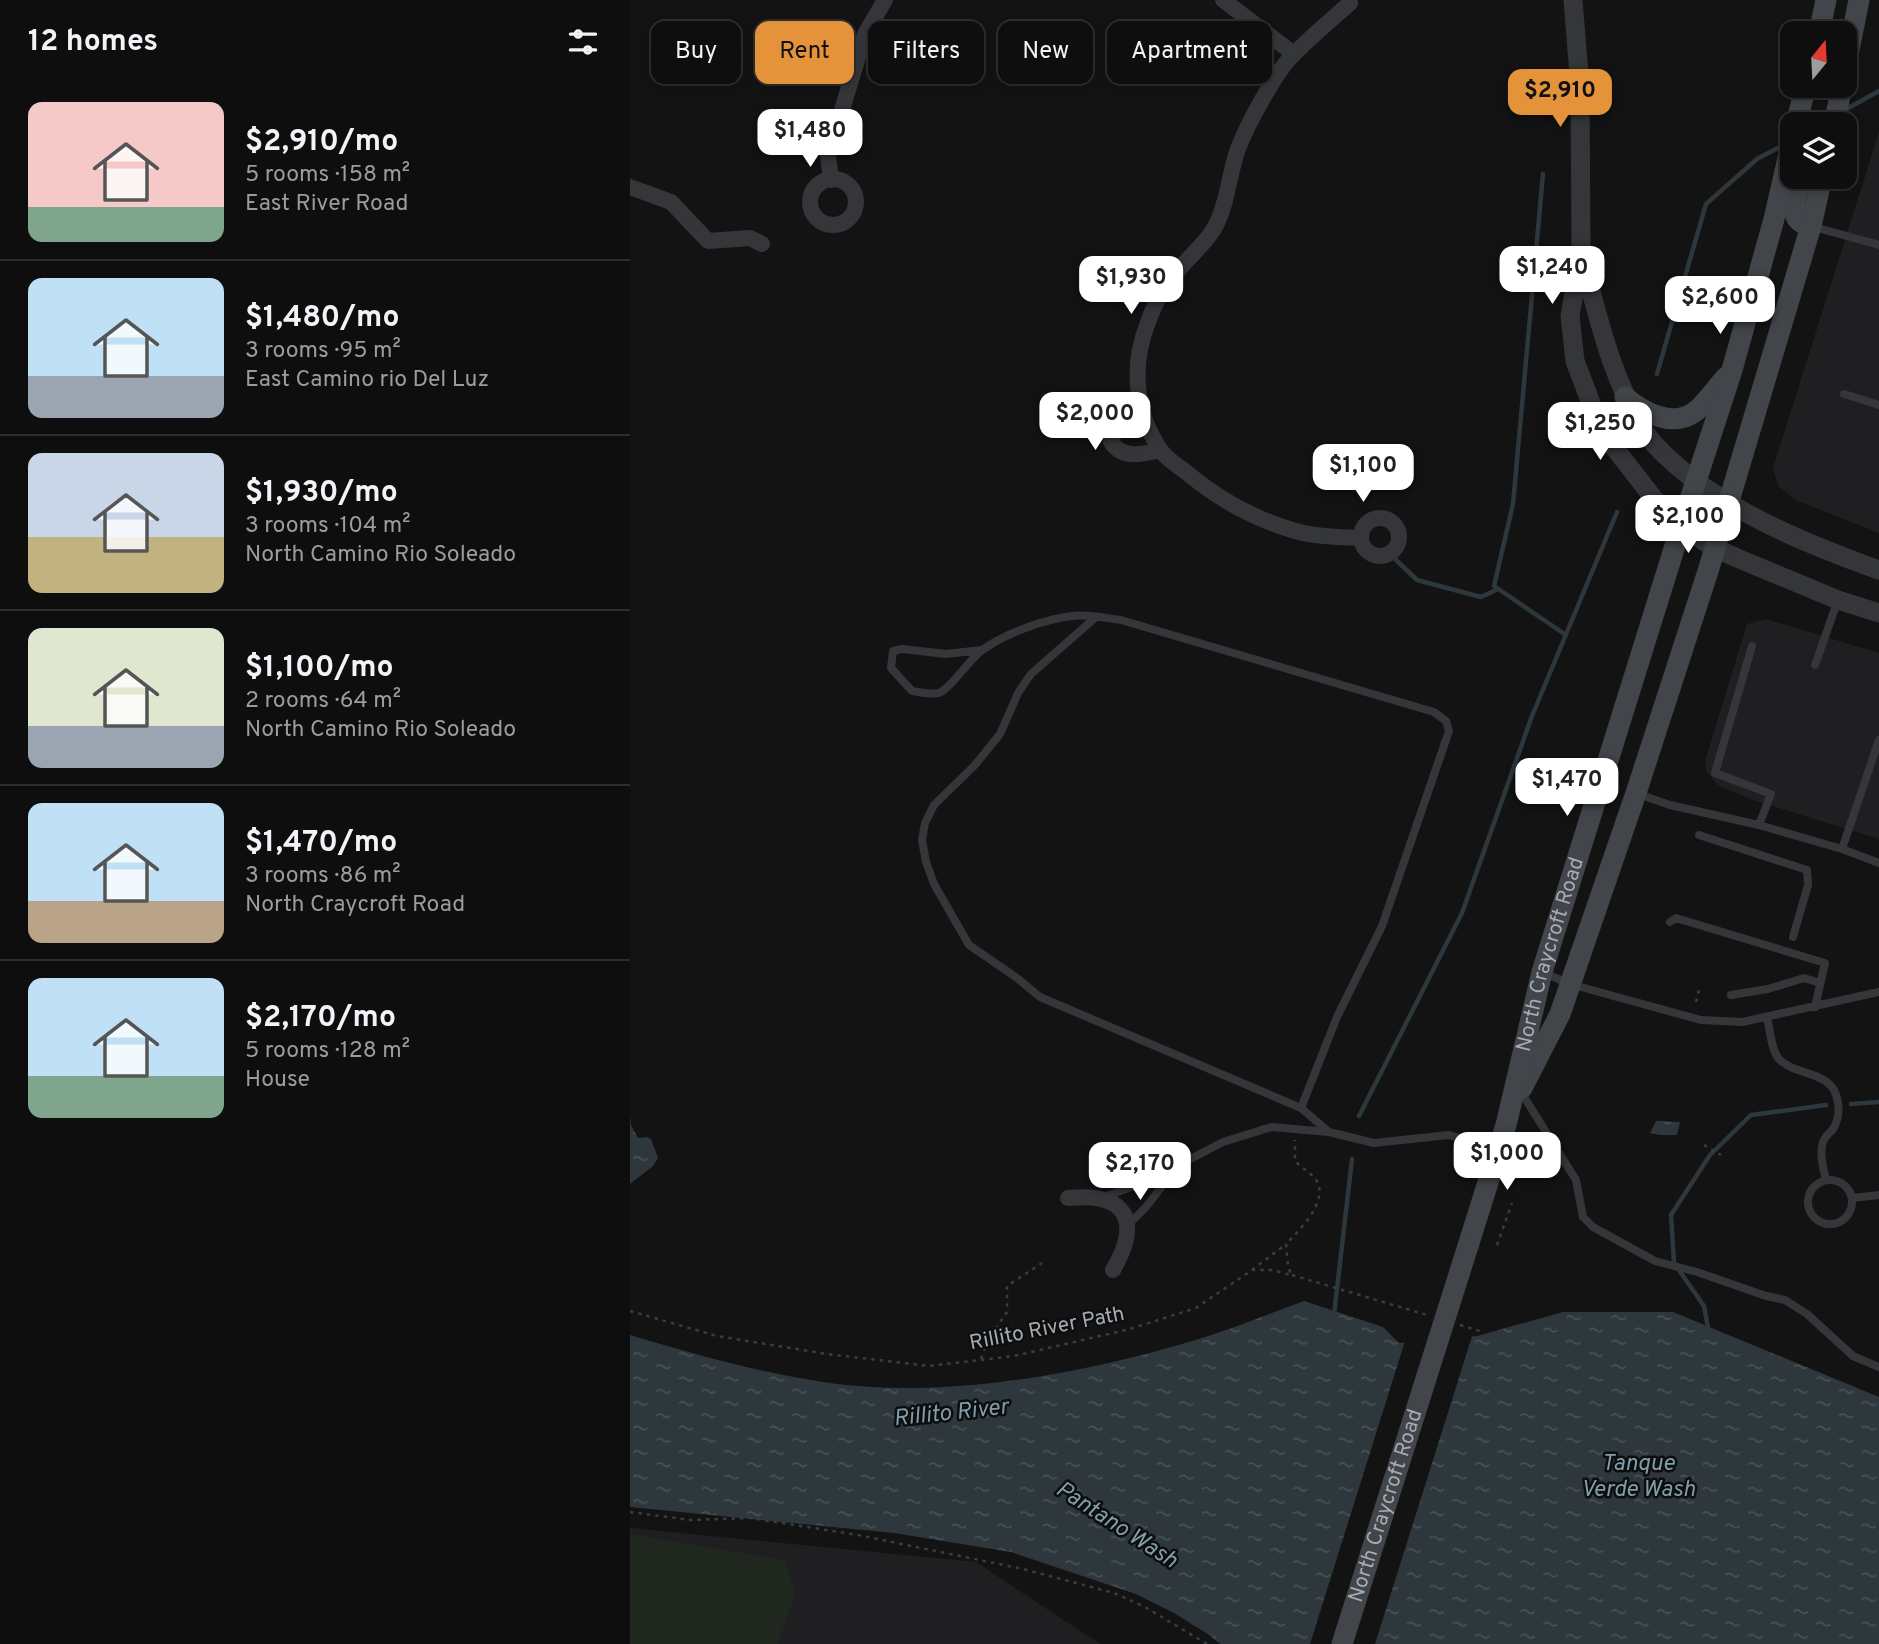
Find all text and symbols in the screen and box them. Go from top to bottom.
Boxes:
chip: Buy [651,21,741,84]
chip: Rent [755,21,854,84]
chip: Filters [868,21,984,84]
chip: New [998,21,1093,84]
chip: Apartment [1107,21,1272,84]
north arrow [1780,21,1857,98]
map controls [1780,21,1857,189]
icon: filters [564,23,602,61]
text: 12 homes [28,24,158,61]
pin: $2,910 [1503,69,1617,129]
text: $2,910 [1524,77,1596,106]
pin: $1,480 [753,110,867,169]
button: layers [1780,112,1857,189]
text: $1,480 [773,117,847,146]
text: $2,910/mo [245,124,398,161]
icon: home [84,130,168,214]
text: 5 rooms · 158 m² [245,161,410,190]
text: East River Road [245,190,408,219]
pin: $1,240 [1495,246,1609,306]
text: $1,240 [1515,254,1589,283]
pin: $1,930 [1074,256,1188,316]
text: $1,930 [1095,264,1167,293]
pin: $2,600 [1663,276,1777,336]
text: $2,600 [1681,284,1759,313]
text: $1,480/mo [245,300,399,337]
icon: home [84,306,168,390]
text: 3 rooms · 95 m² [245,337,401,366]
text: East Camino rio Del Luz [245,366,489,395]
pin: $2,000 [1038,392,1152,452]
text: $2,000 [1055,400,1135,429]
pin: $1,250 [1543,402,1657,462]
text: $1,250 [1564,410,1636,439]
pin: $1,100 [1306,444,1420,504]
text: $1,100 [1329,452,1397,481]
text: $1,930/mo [245,475,398,512]
icon: home [84,481,168,565]
pin: $2,100 [1631,496,1745,555]
text: $2,100 [1651,503,1725,532]
text: 3 rooms · 104 m² [245,512,410,541]
text: North Camino Rio Soleado [245,541,516,570]
text: $1,100/mo [245,650,394,687]
icon: home [84,656,168,740]
text: 2 rooms · 64 m² [245,687,401,716]
text: North Camino Rio Soleado [245,716,516,745]
pin: $1,470 [1510,758,1624,818]
text: $1,470 [1531,766,1603,795]
text: $1,470/mo [245,825,397,862]
icon: home [84,831,168,915]
street label: North Craycroft Road [1510,854,1591,1055]
text: 3 rooms · 86 m² [245,862,401,891]
text: North Craycroft Road [245,891,465,920]
text: $2,170/mo [245,1000,396,1037]
icon: home [84,1006,168,1090]
text: 5 rooms · 128 m² [245,1037,410,1066]
text: House [245,1066,310,1095]
pin: $1,000 [1450,1132,1564,1192]
text: $1,000 [1470,1140,1544,1169]
pin: $2,170 [1083,1142,1197,1202]
text: $2,170 [1105,1150,1175,1179]
street label: Rillito River Path [967,1301,1127,1357]
water label: Rillito River [892,1393,1012,1434]
street label: North Craycroft Road [1343,1406,1429,1606]
water label: Tanque Verde Wash [1581,1450,1696,1505]
water label: Pantano Wash [1050,1476,1183,1576]

